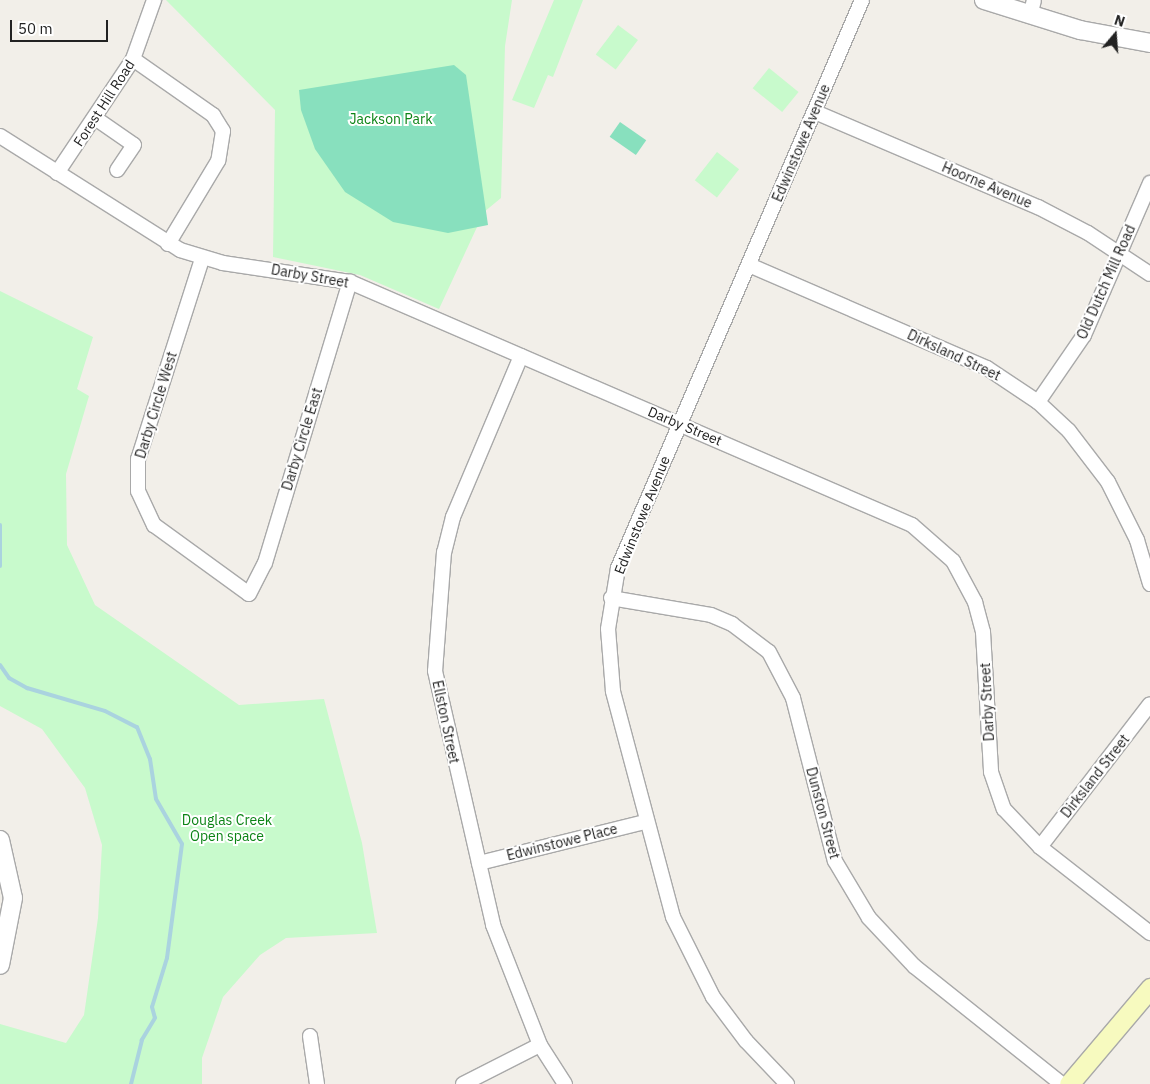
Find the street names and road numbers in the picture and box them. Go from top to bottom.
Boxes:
street label: Forest Hill Road [70,57,138,149]
street label: Edwinstowe Avenue [769,82,833,204]
street label: Hoorne Avenue [939,158,1035,212]
street label: Old Dutch Mill Road [1073,222,1139,342]
street label: Darby Street [270,261,350,291]
street label: Dirksland Street [905,326,1003,384]
street label: Darby Circle West [132,349,180,461]
street label: Darby Circle East [278,386,326,492]
street label: Darby Street [645,403,725,449]
street label: Edwinstowe Avenue [611,453,673,577]
street label: Darby Street [977,662,997,742]
street label: Ellston Street [429,679,463,765]
street label: Dirksland Street [1057,731,1133,821]
street label: Dunston Street [803,765,843,861]
street label: Edwinstowe Place [505,820,619,864]

